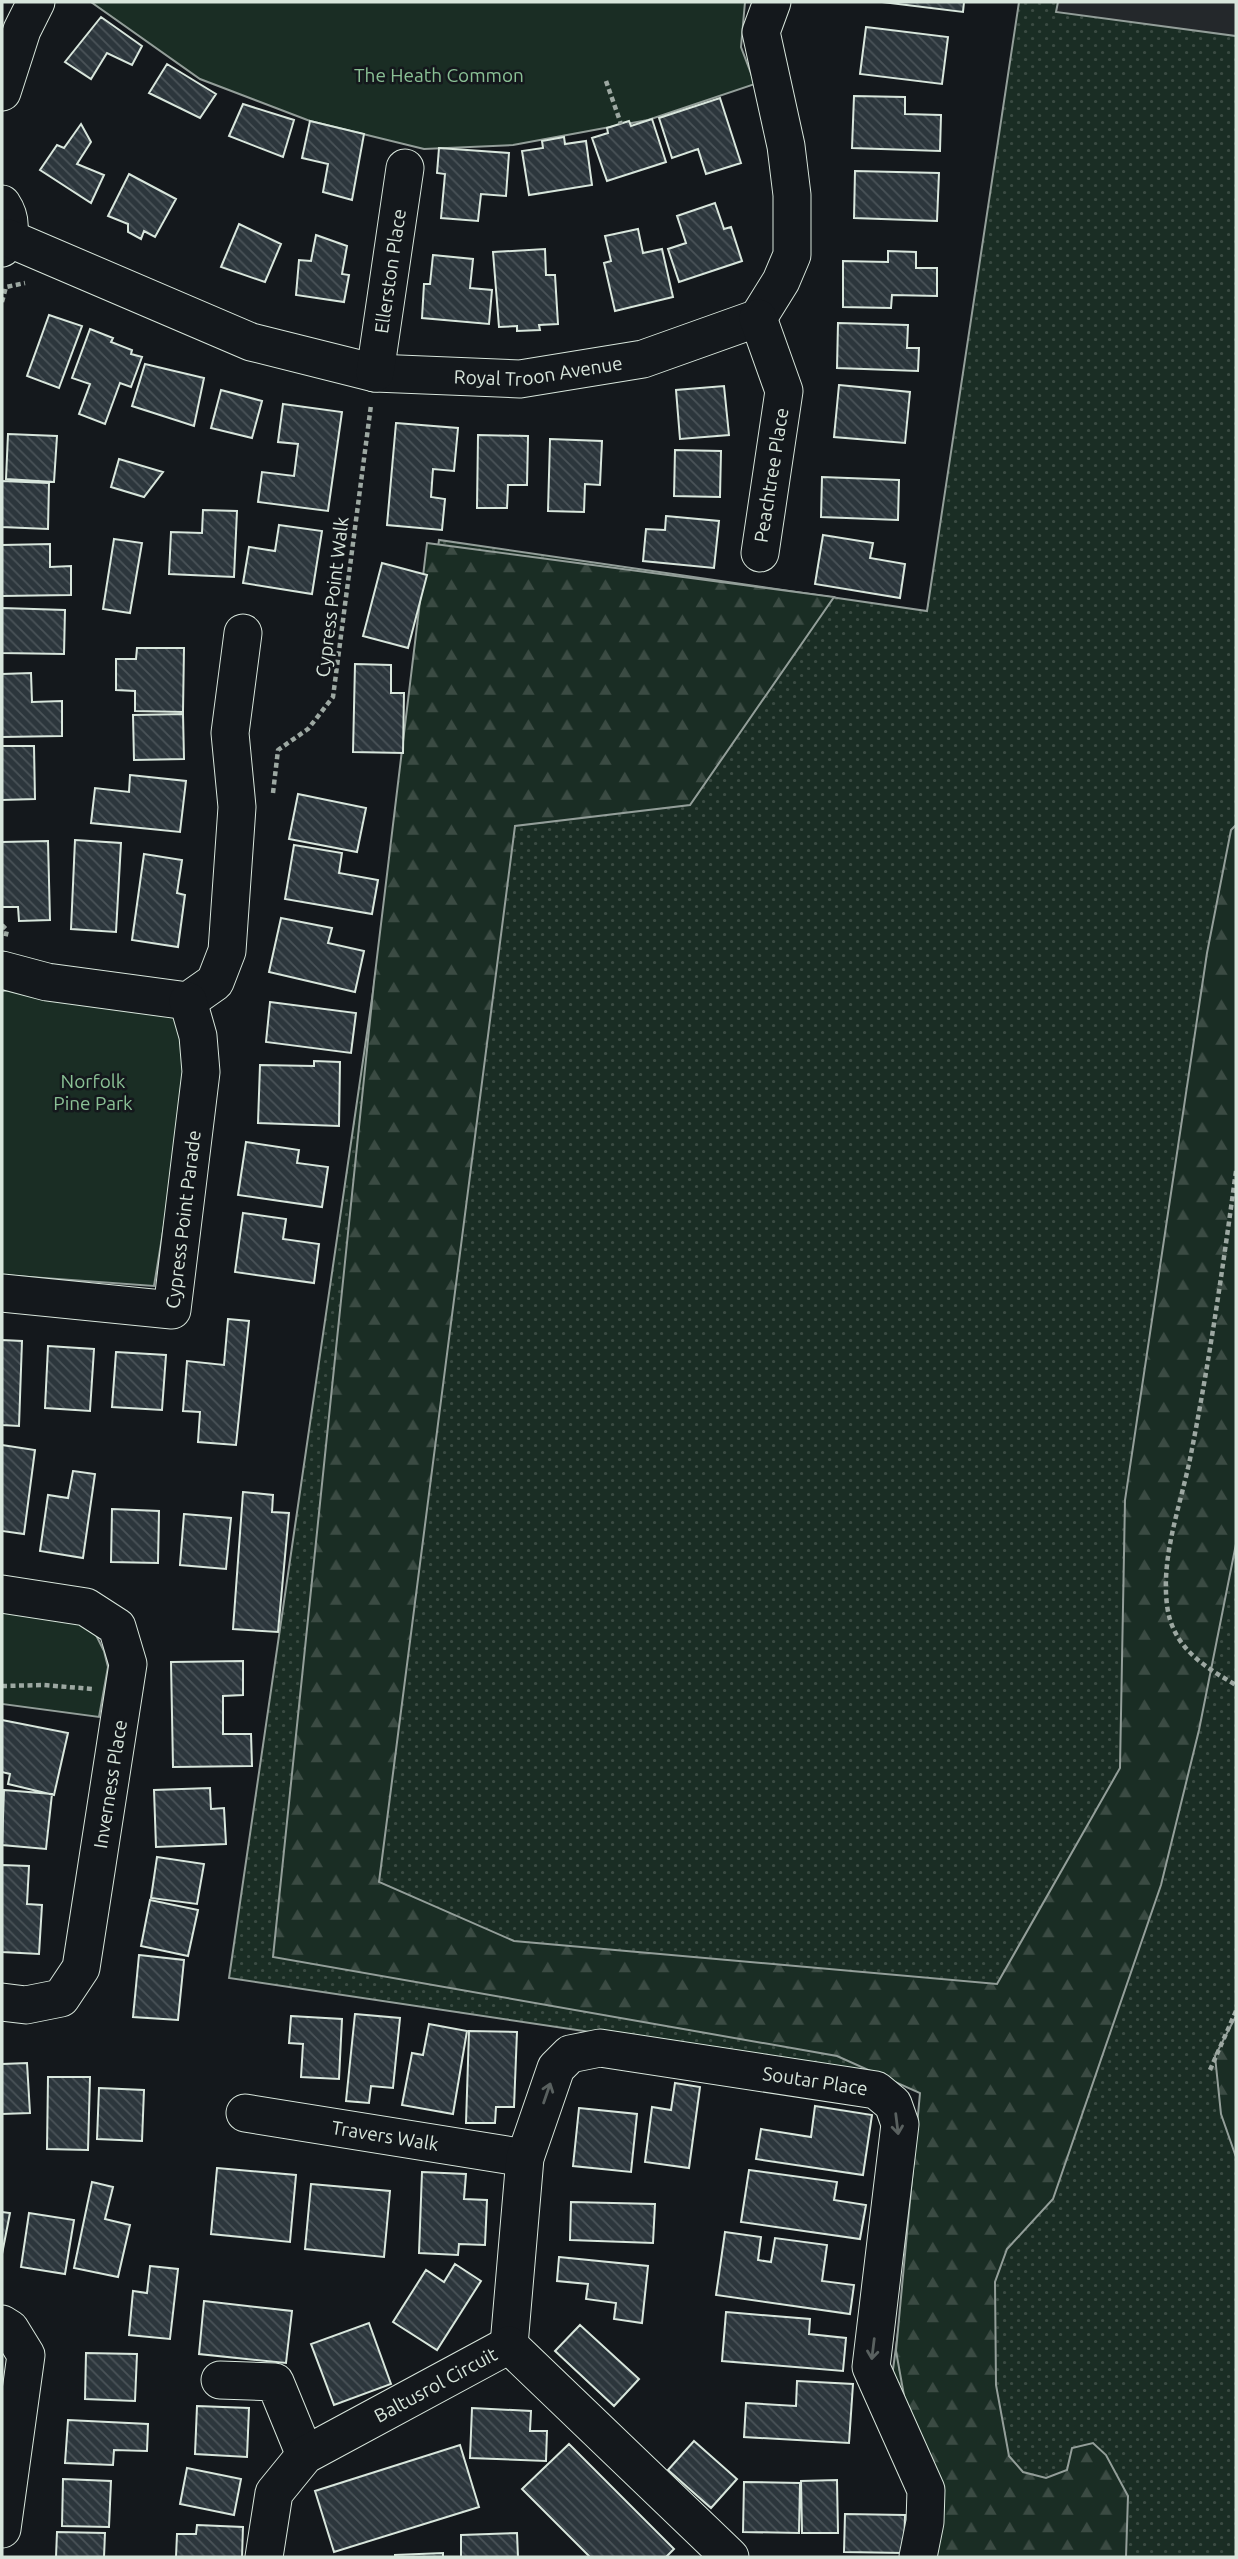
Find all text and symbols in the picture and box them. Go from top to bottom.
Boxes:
park label: The Heath Common [354,64,524,86]
street label: Ellerston Place [370,207,410,335]
street label: Royal Troon Avenue [453,352,624,390]
street label: Peachtree Place [749,406,793,544]
street label: Cypress Point Walk [311,515,353,679]
park label: Norfolk Pine Park [53,1070,133,1114]
street label: Cypress Point Parade [161,1129,205,1310]
street label: Inverness Place [89,1718,131,1850]
street label: Soutar Place [761,2062,869,2100]
one-way arrow [542,2083,554,2105]
one-way arrow [891,2112,904,2135]
street label: Travers Walk [330,2116,441,2155]
one-way arrow [867,2338,880,2360]
street label: Baltusrol Circuit [370,2342,501,2427]

